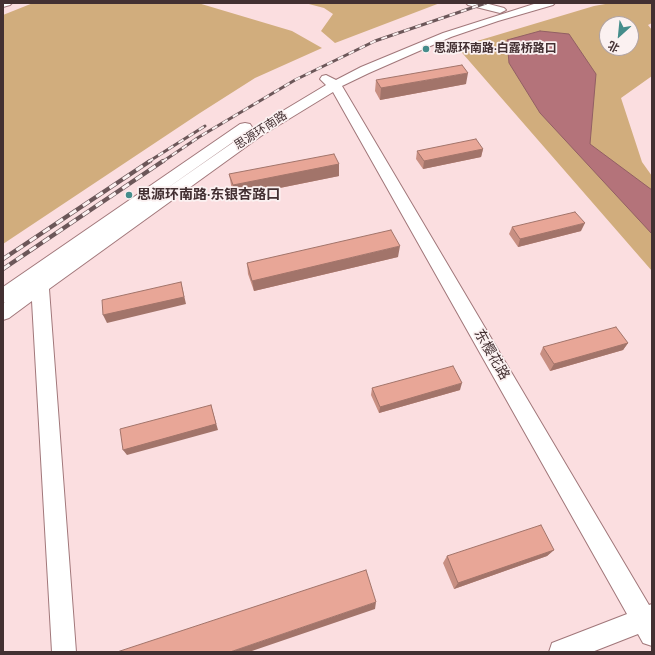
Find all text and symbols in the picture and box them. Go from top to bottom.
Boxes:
north arrow [599,16,639,56]
text: 北 [606,38,622,55]
place label: 思源环南路·白露桥路口 [434,42,557,56]
marker: 思源环南路·白露桥路口 [421,44,431,54]
street label: 思源环南路 [232,109,290,153]
place label: 思源环南路·东银杏路口 [137,187,280,203]
marker: 思源环南路·东银杏路口 [124,190,134,200]
street label: 东樱花路 [470,327,512,383]

